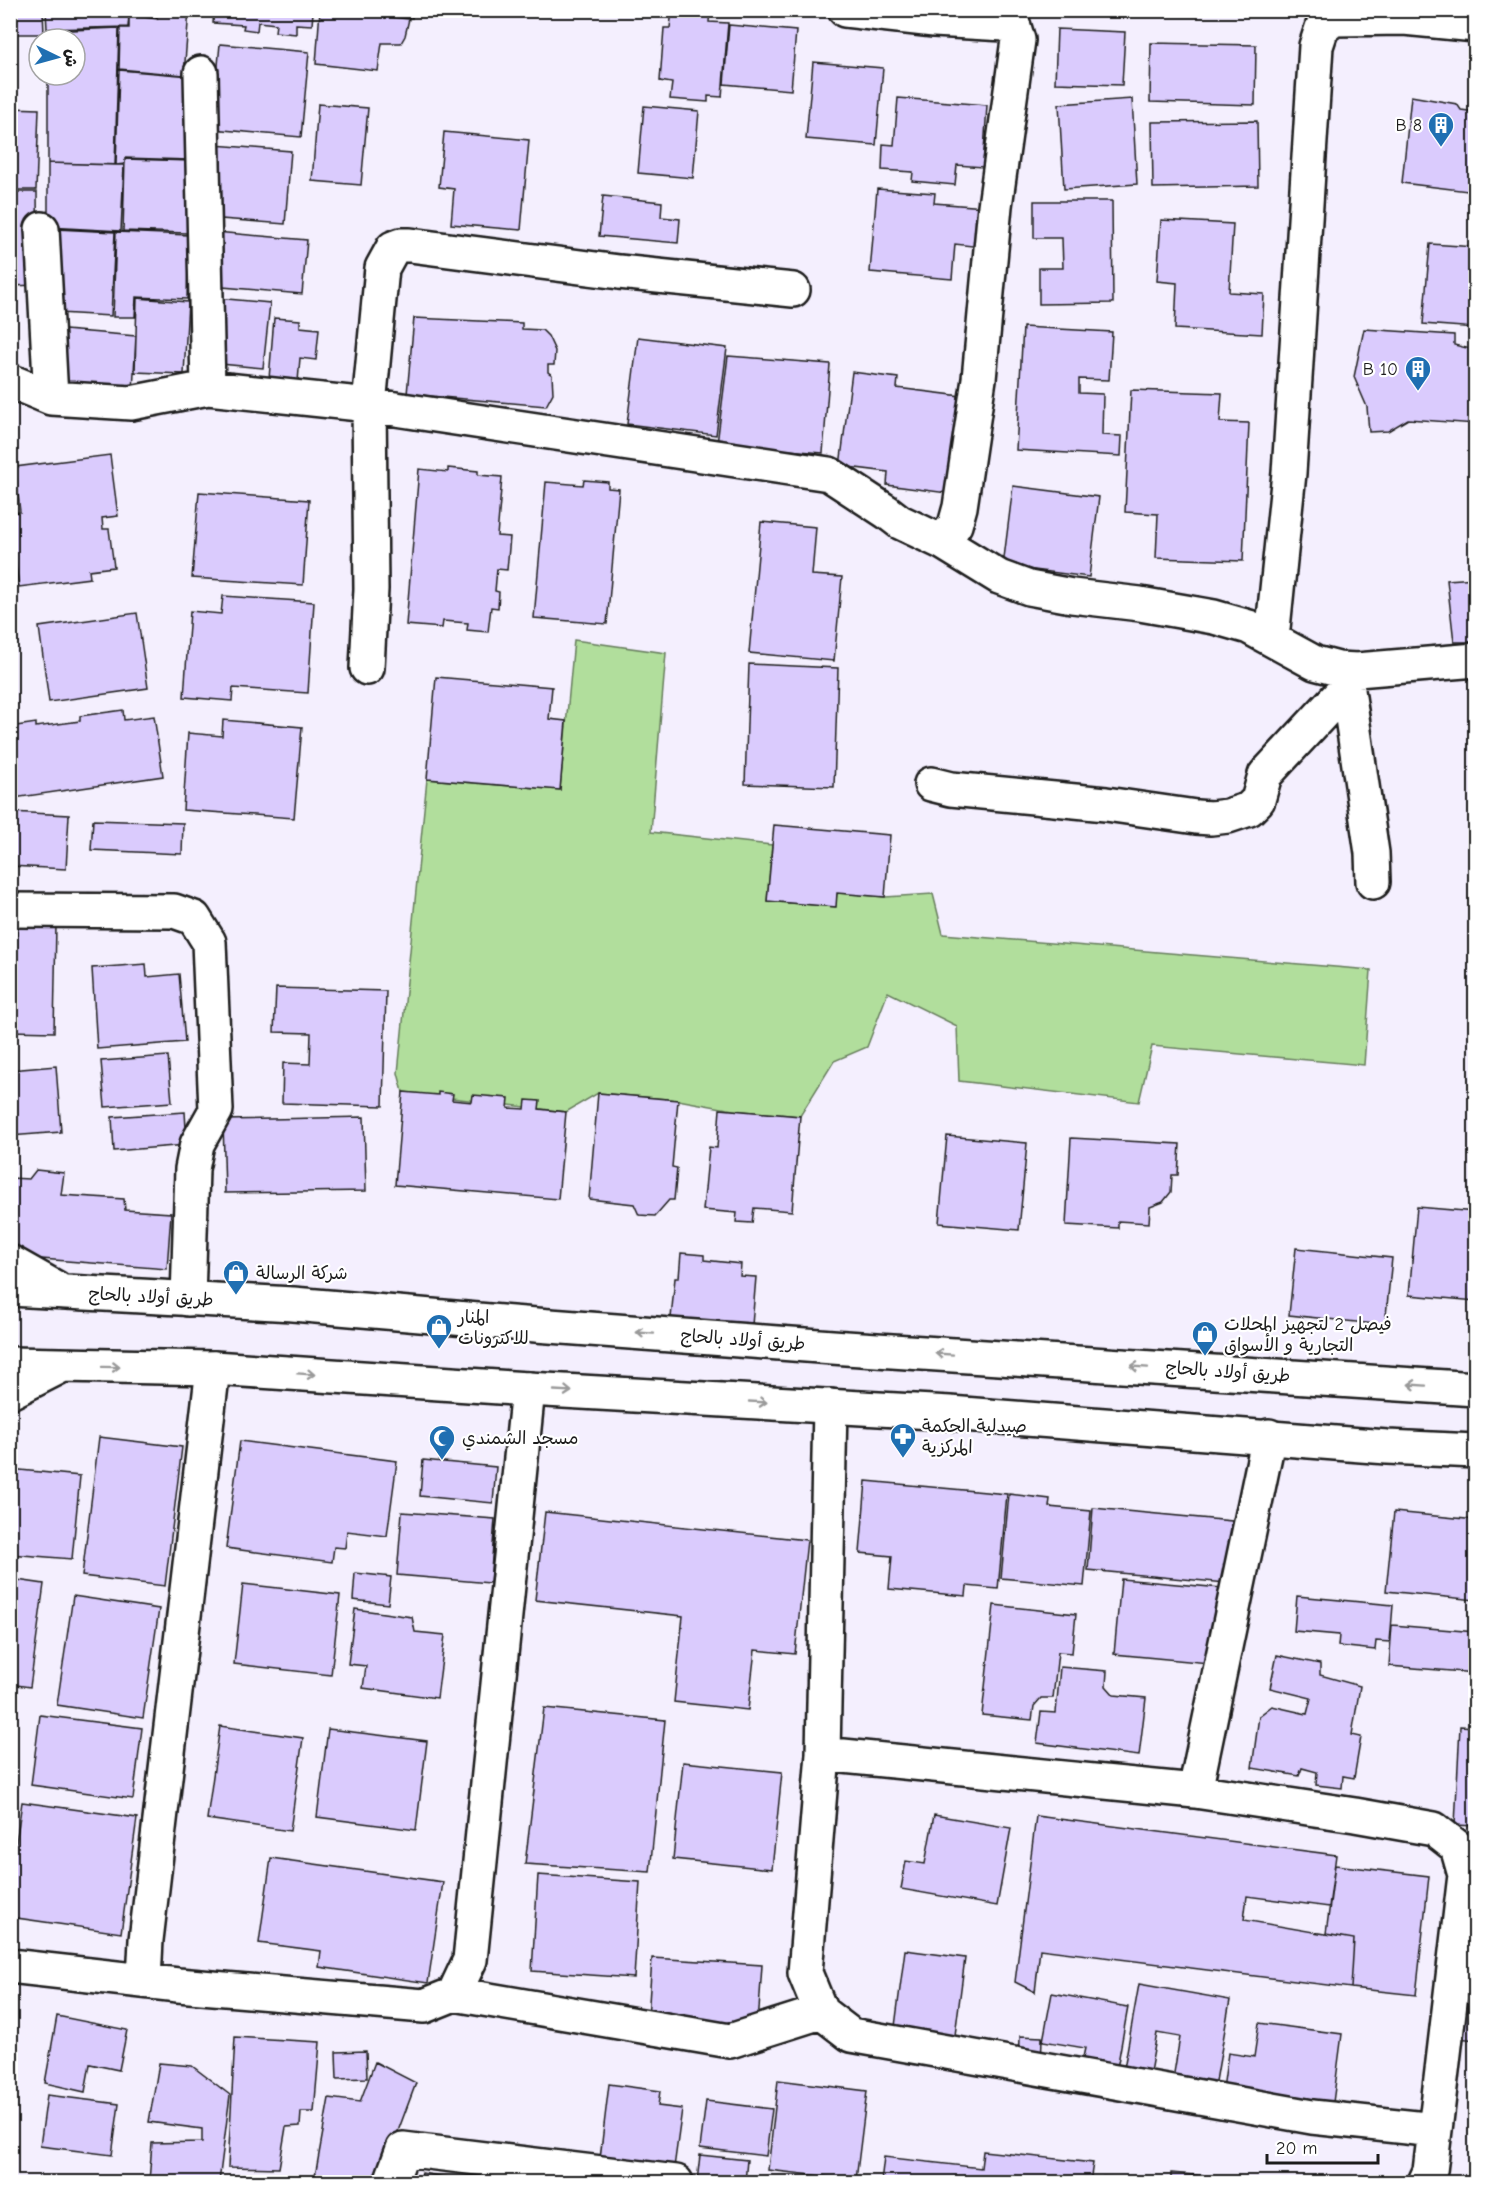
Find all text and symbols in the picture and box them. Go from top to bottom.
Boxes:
north arrow [27,27,87,87]
text: ش [61,49,81,68]
building icon: B 8 [1426,110,1456,148]
place label: B 8 [1396,115,1422,136]
building icon: B 10 [1403,354,1433,392]
place label: B 10 [1363,359,1398,380]
shop icon: شركة الرسالة [221,1258,251,1296]
place label: شركة الرسالة [256,1263,348,1284]
street label: طريق أولاد بالحاج [88,1283,214,1312]
place label: المنار للاكترونات [456,1307,529,1349]
shop icon: المنار للاكترونات [424,1312,454,1350]
place label: فيصل 2 لتجهيز المحلات التجارية و الأسواق [1224,1314,1392,1356]
shop icon: فيصل 2 لتجهيز المحلات التجارية و الأسواق [1190,1319,1220,1357]
street label: طريق أولاد بالحاج [680,1325,806,1356]
one-way arrow [635,1328,655,1339]
one-way arrow [935,1348,955,1359]
street label: طريق أولاد بالحاج [1165,1357,1291,1388]
one-way arrow [100,1361,120,1373]
one-way arrow [1129,1361,1149,1372]
one-way arrow [295,1369,315,1380]
one-way arrow [1408,1379,1428,1390]
one-way arrow [553,1386,573,1397]
one-way arrow [747,1396,767,1407]
place label: صيدلية الحكمة المركزية [922,1416,1027,1458]
pharmacy icon: صيدلية الحكمة المركزية [888,1421,918,1459]
mosque icon: مسجد الشمندي [427,1423,457,1461]
place label: مسجد الشمندي [462,1428,579,1451]
scale bar [1267,2127,1378,2165]
text: 20 m [1276,2138,1317,2159]

